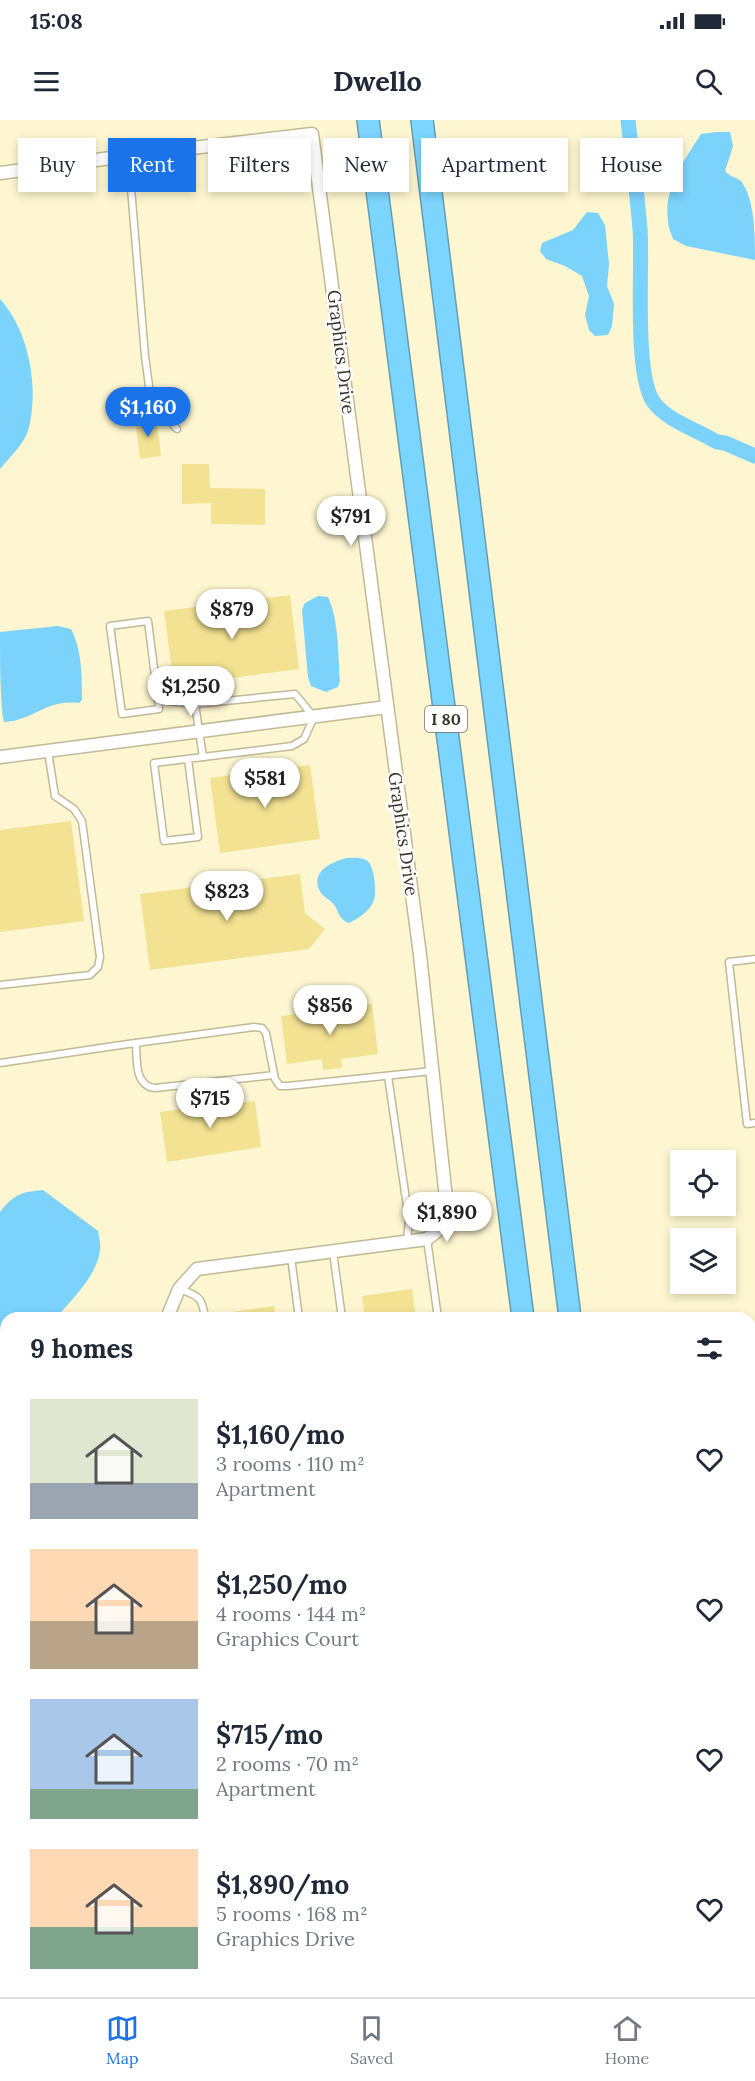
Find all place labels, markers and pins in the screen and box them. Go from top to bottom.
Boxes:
pin: $1,160 [99,387,197,438]
pin: $791 [315,496,387,547]
pin: $879 [196,589,268,640]
pin: $1,250 [142,666,240,717]
pin: $581 [229,758,301,809]
pin: $823 [191,871,263,922]
pin: $856 [294,985,366,1036]
pin: $715 [174,1078,246,1129]
pin: $1,890 [398,1192,496,1243]

